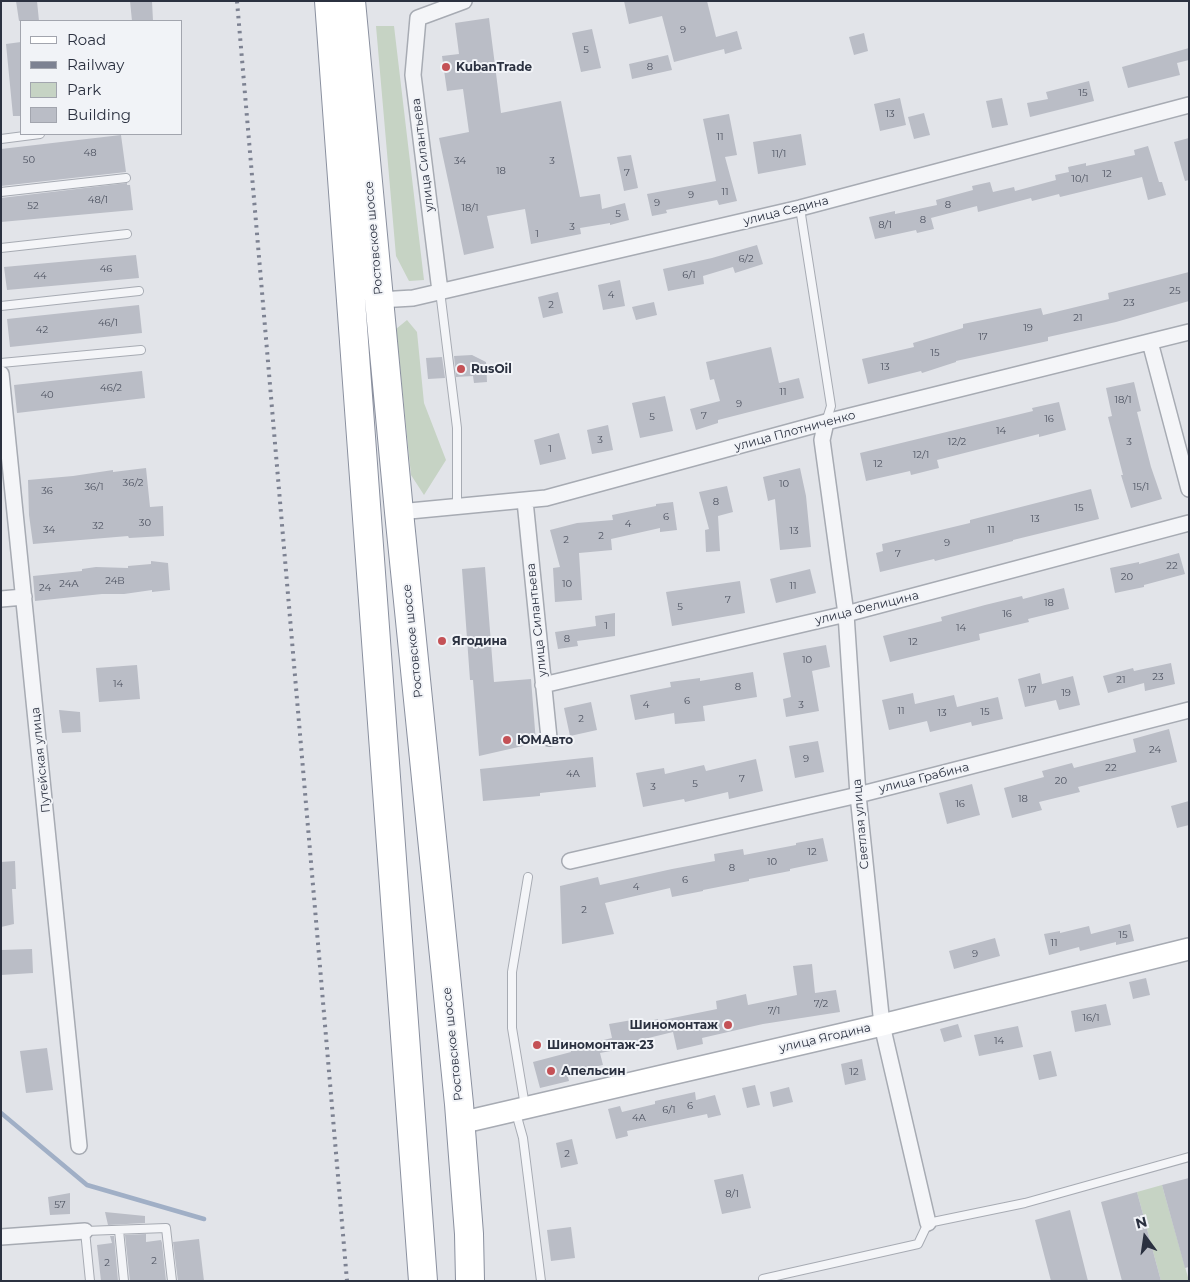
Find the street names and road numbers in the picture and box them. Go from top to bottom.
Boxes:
street label: улица Силантьева [409,97,437,213]
street label: Ростовское шоссе [362,181,386,295]
street label: улица Седина [742,193,830,229]
street label: улица Плотниченко [733,408,857,454]
street label: улица Силантьева [524,562,550,678]
street label: Ростовское шоссе [400,583,426,699]
street label: улица Фелицина [814,588,920,628]
street label: Путейская улица [28,706,54,814]
street label: улица Грабина [877,760,971,796]
street label: Светлая улица [850,778,872,870]
street label: Ростовское шоссе [440,986,466,1102]
street label: улица Ягодина [778,1020,872,1056]

